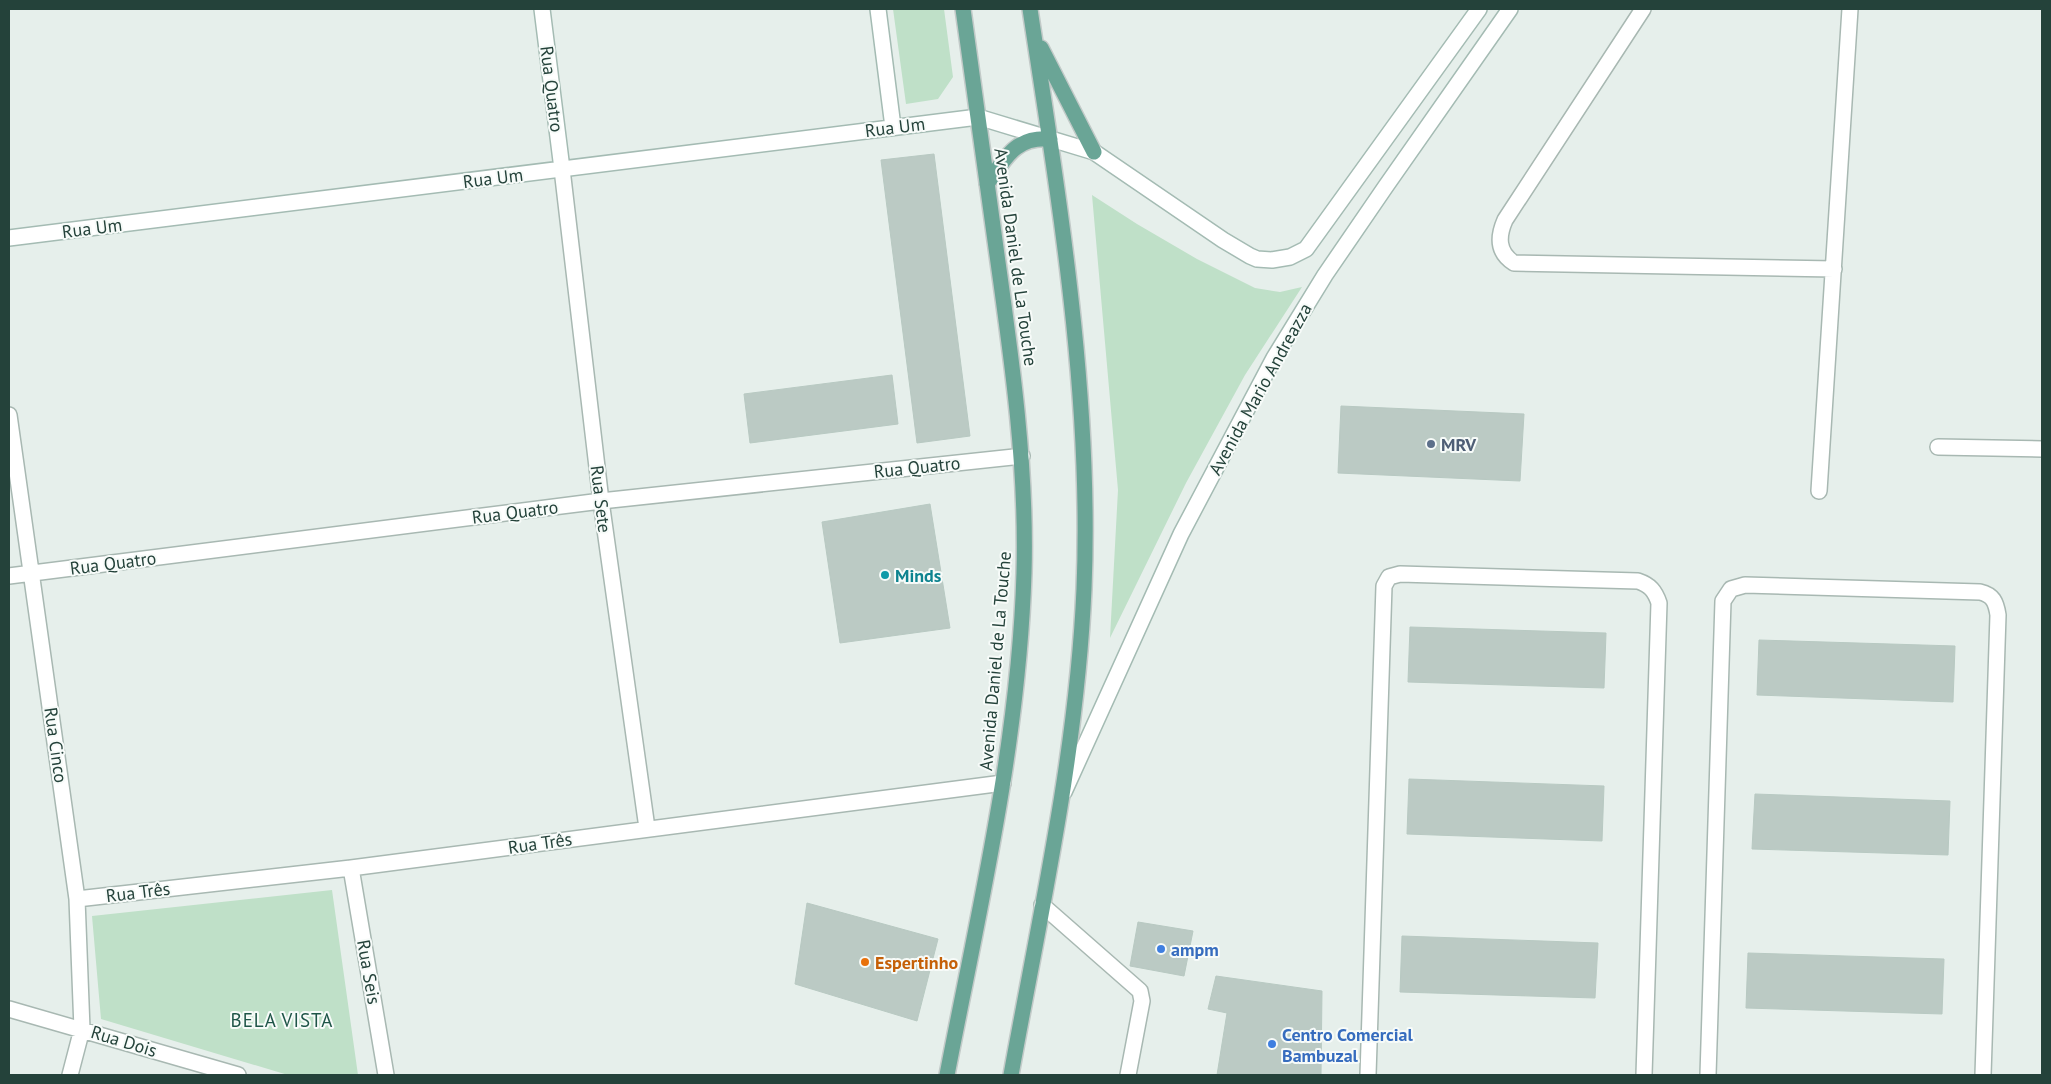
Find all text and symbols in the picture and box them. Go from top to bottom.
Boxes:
street label: Rua Quatro [535,45,569,133]
street label: Rua Um [864,112,926,142]
street label: Avenida Daniel de La Touche [989,146,1043,368]
street label: Rua Um [462,163,524,193]
street label: Rua Um [61,213,123,243]
street label: Avenida Mario Andreazza [1203,299,1317,479]
place label: MRV [1441,433,1476,456]
marker: MRV [1425,438,1437,450]
street label: Rua Quatro [873,451,961,483]
street label: Rua Sete [585,464,617,534]
street label: Rua Quatro [471,495,559,529]
street label: Rua Quatro [69,546,157,580]
street label: Avenida Daniel de La Touche [974,550,1016,772]
place label: Minds [895,564,942,587]
marker: Minds [879,569,891,581]
street label: Rua Cinco [39,706,73,784]
street label: Rua Três [507,827,573,859]
street label: Rua Três [105,877,171,907]
street label: Rua Seis [352,938,386,1006]
place label: ampm [1171,938,1219,961]
marker: ampm [1155,943,1167,955]
place label: Espertinho [875,951,958,974]
marker: Espertinho [859,956,871,968]
district label: BELA VISTA [231,1008,333,1032]
street label: Rua Dois [88,1020,160,1062]
place label: Centro Comercial Bambuzal [1282,1023,1414,1067]
marker: Centro Comercial Bambuzal [1266,1038,1278,1050]

